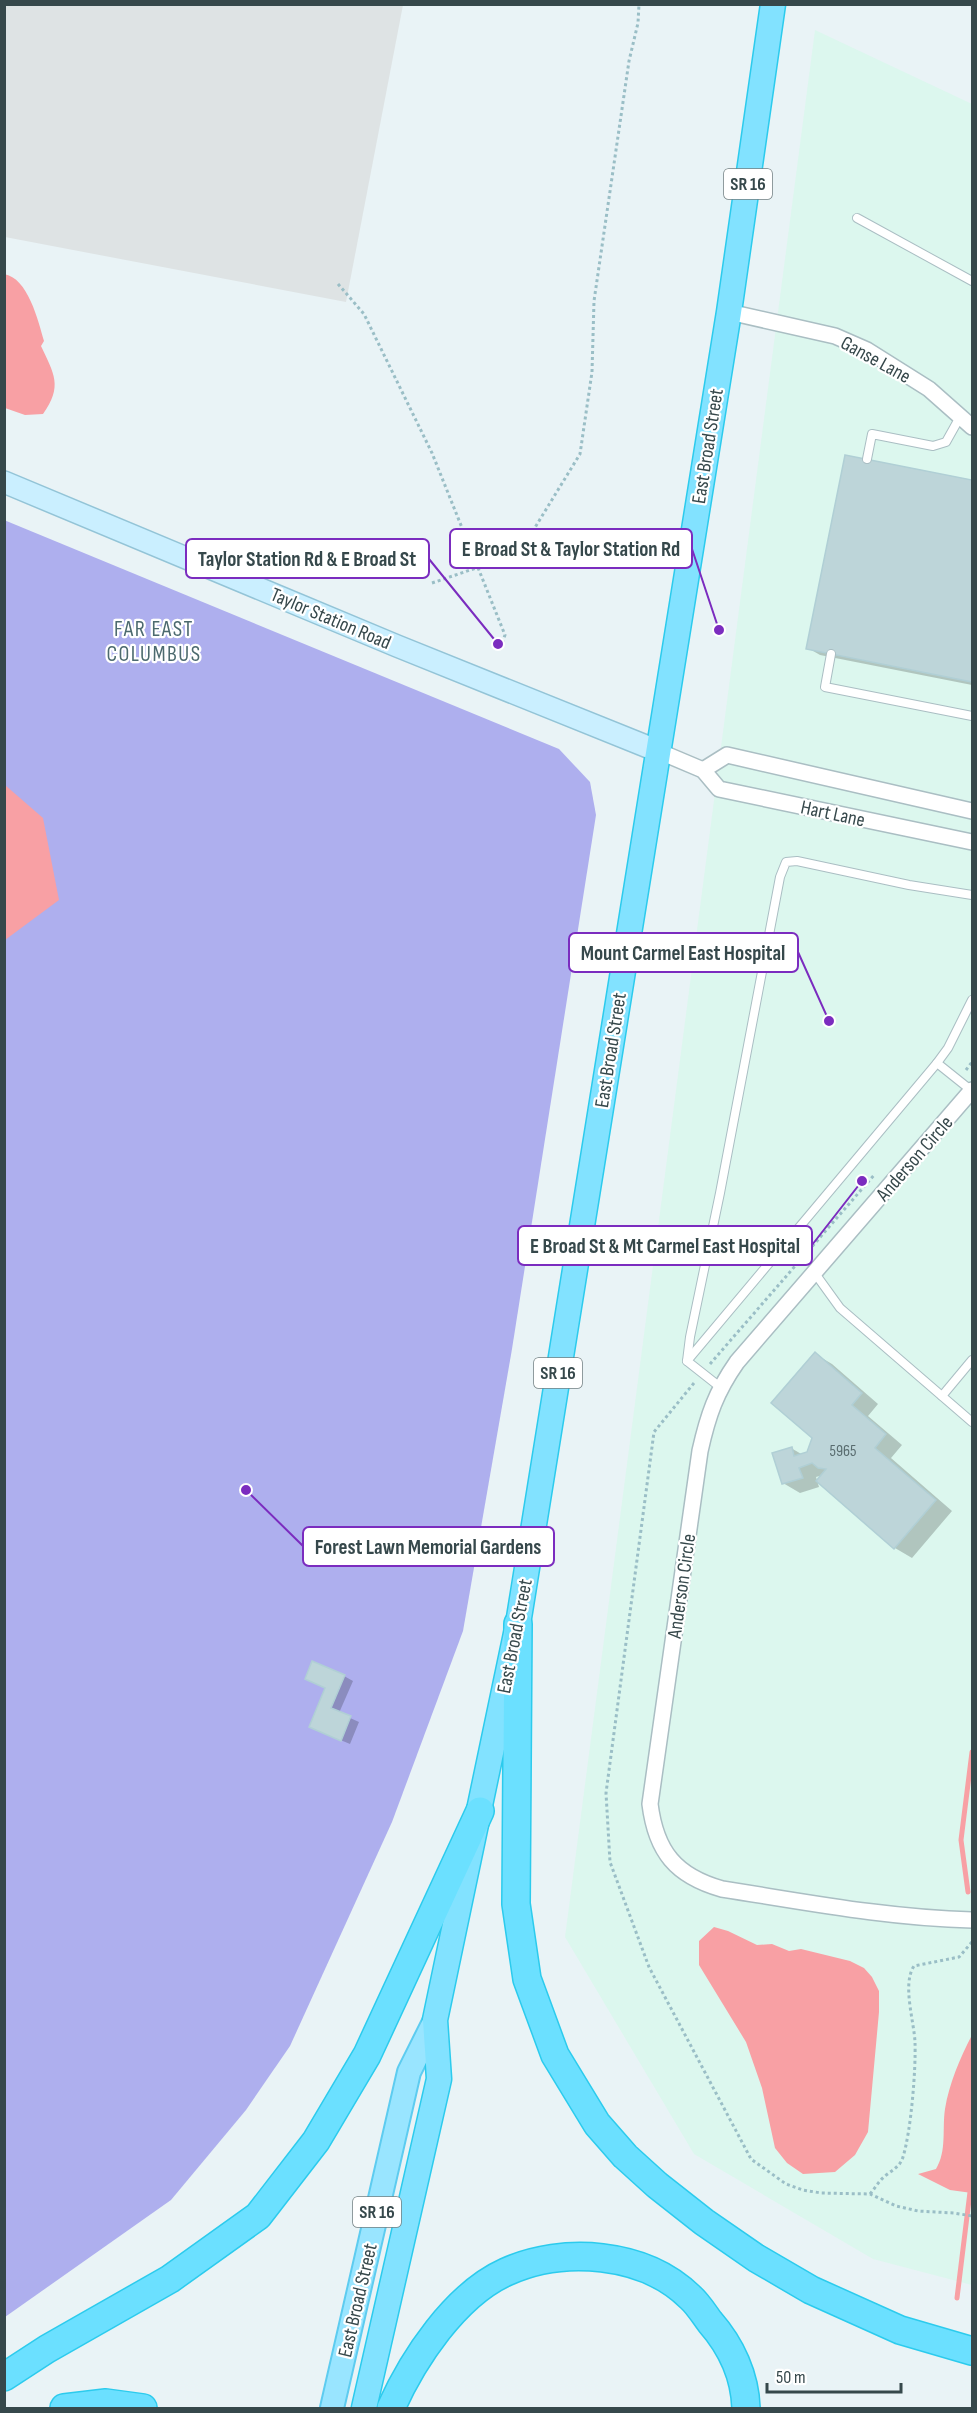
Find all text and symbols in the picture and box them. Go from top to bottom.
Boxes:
road number: SR 16 [724,169,772,199]
street label: Ganse Lane [836,331,915,389]
street label: East Broad Street [687,387,729,505]
callout: E Broad St & Taylor Station Rd [450,529,692,568]
text: E Broad St & Taylor Station Rd [462,537,680,562]
callout: Taylor Station Rd & E Broad St [186,539,429,578]
text: Taylor Station Rd & E Broad St [198,547,416,572]
street label: Taylor Station Road [267,583,394,655]
district label: FAR EAST COLUMBUS [106,616,202,668]
street label: Hart Lane [799,796,867,832]
callout: Mount Carmel East Hospital [569,933,798,972]
text: Mount Carmel East Hospital [581,941,785,966]
street label: East Broad Street [590,991,632,1109]
street label: Anderson Circle [871,1111,958,1207]
callout: E Broad St & Mt Carmel East Hospital [518,1226,812,1265]
text: E Broad St & Mt Carmel East Hospital [530,1234,800,1259]
road number: SR 16 [534,1358,582,1388]
house number: 5965 [830,1442,856,1461]
callout: Forest Lawn Memorial Gardens [303,1527,554,1566]
street label: Anderson Circle [663,1532,701,1641]
text: Forest Lawn Memorial Gardens [315,1535,541,1560]
street label: East Broad Street [492,1577,538,1695]
road number: SR 16 [353,2197,401,2227]
street label: East Broad Street [333,2241,383,2359]
scale bar [767,2356,900,2394]
text: 50 m [776,2367,806,2388]

